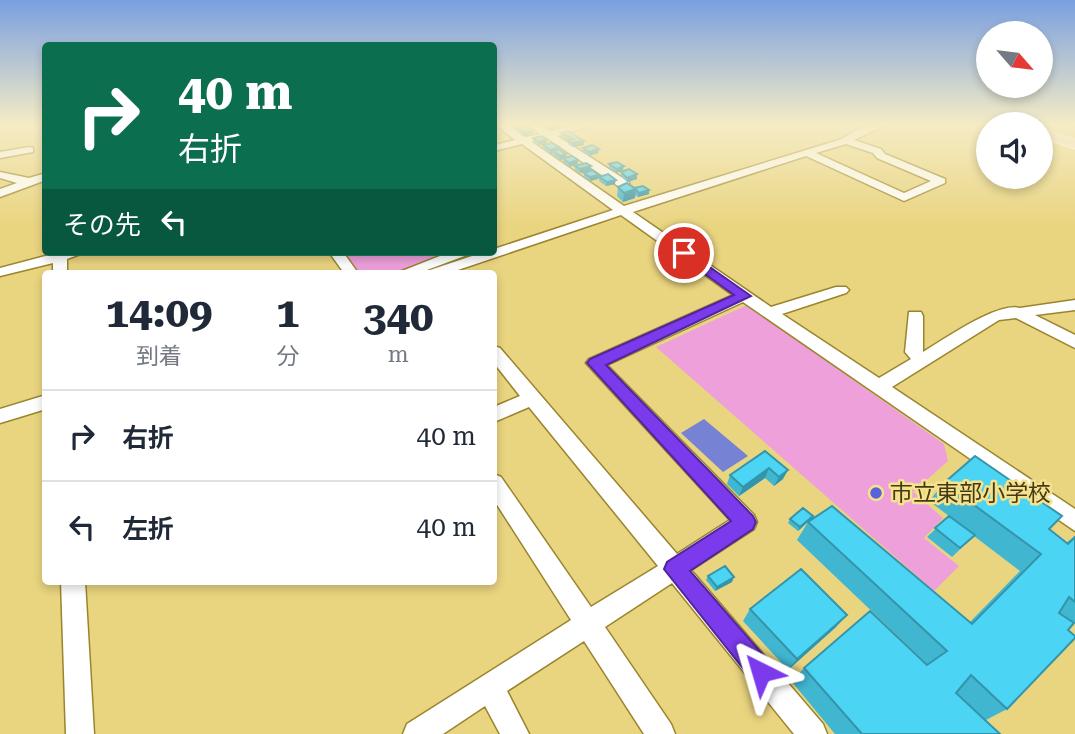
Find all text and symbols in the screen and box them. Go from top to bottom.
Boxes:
north arrow [976,21,1054,98]
map controls [976,21,1053,189]
text: 40 m [178,64,293,121]
icon: right [63,70,154,161]
button: sound [976,112,1053,189]
text: 右折 [178,130,242,168]
icon: left [155,203,193,241]
text: その先 [63,210,141,240]
pin [654,223,714,283]
icon: arrive [665,234,703,272]
text: 14:09 [105,288,213,337]
text: 1 [276,288,300,337]
text: 340 [363,292,434,341]
text: m [388,341,409,368]
text: 到着 [136,343,182,370]
text: 分 [276,343,299,370]
icon: right [63,417,101,455]
text: 40 m [417,421,476,451]
text: 右折 [122,423,174,453]
place label: 市立東部小学校 [890,480,1051,507]
marker: 市立東部小学校 [868,485,884,501]
icon: left [63,508,101,546]
text: 40 m [417,512,476,542]
text: 左折 [122,514,174,544]
position arrow [724,635,798,709]

